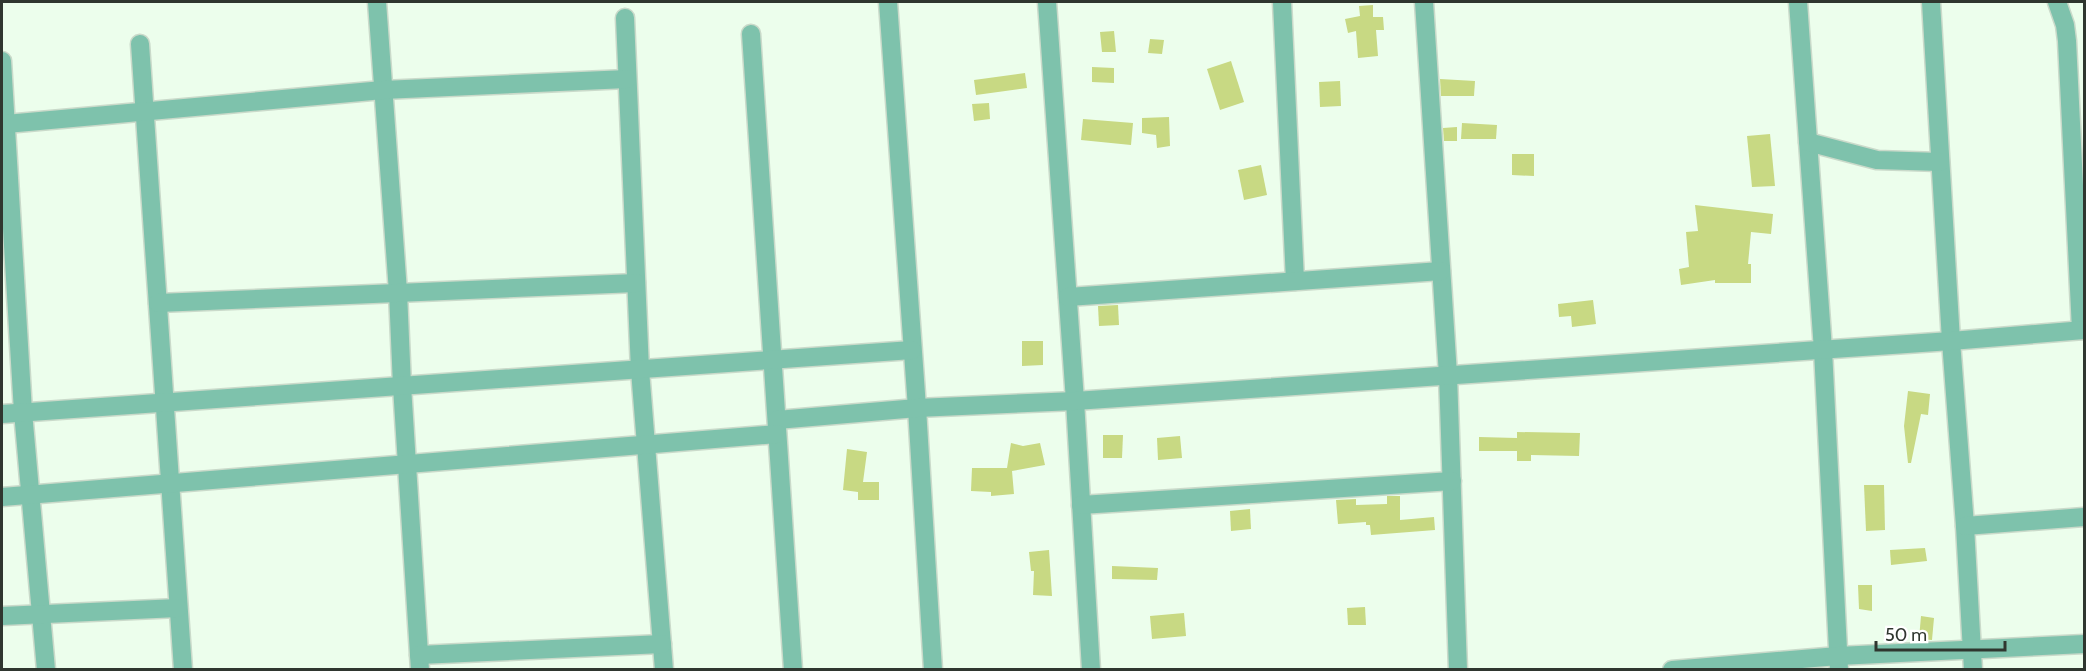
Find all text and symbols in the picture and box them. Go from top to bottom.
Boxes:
scale bar [1876,614,2005,652]
text: 50 m [1885,624,1927,646]

